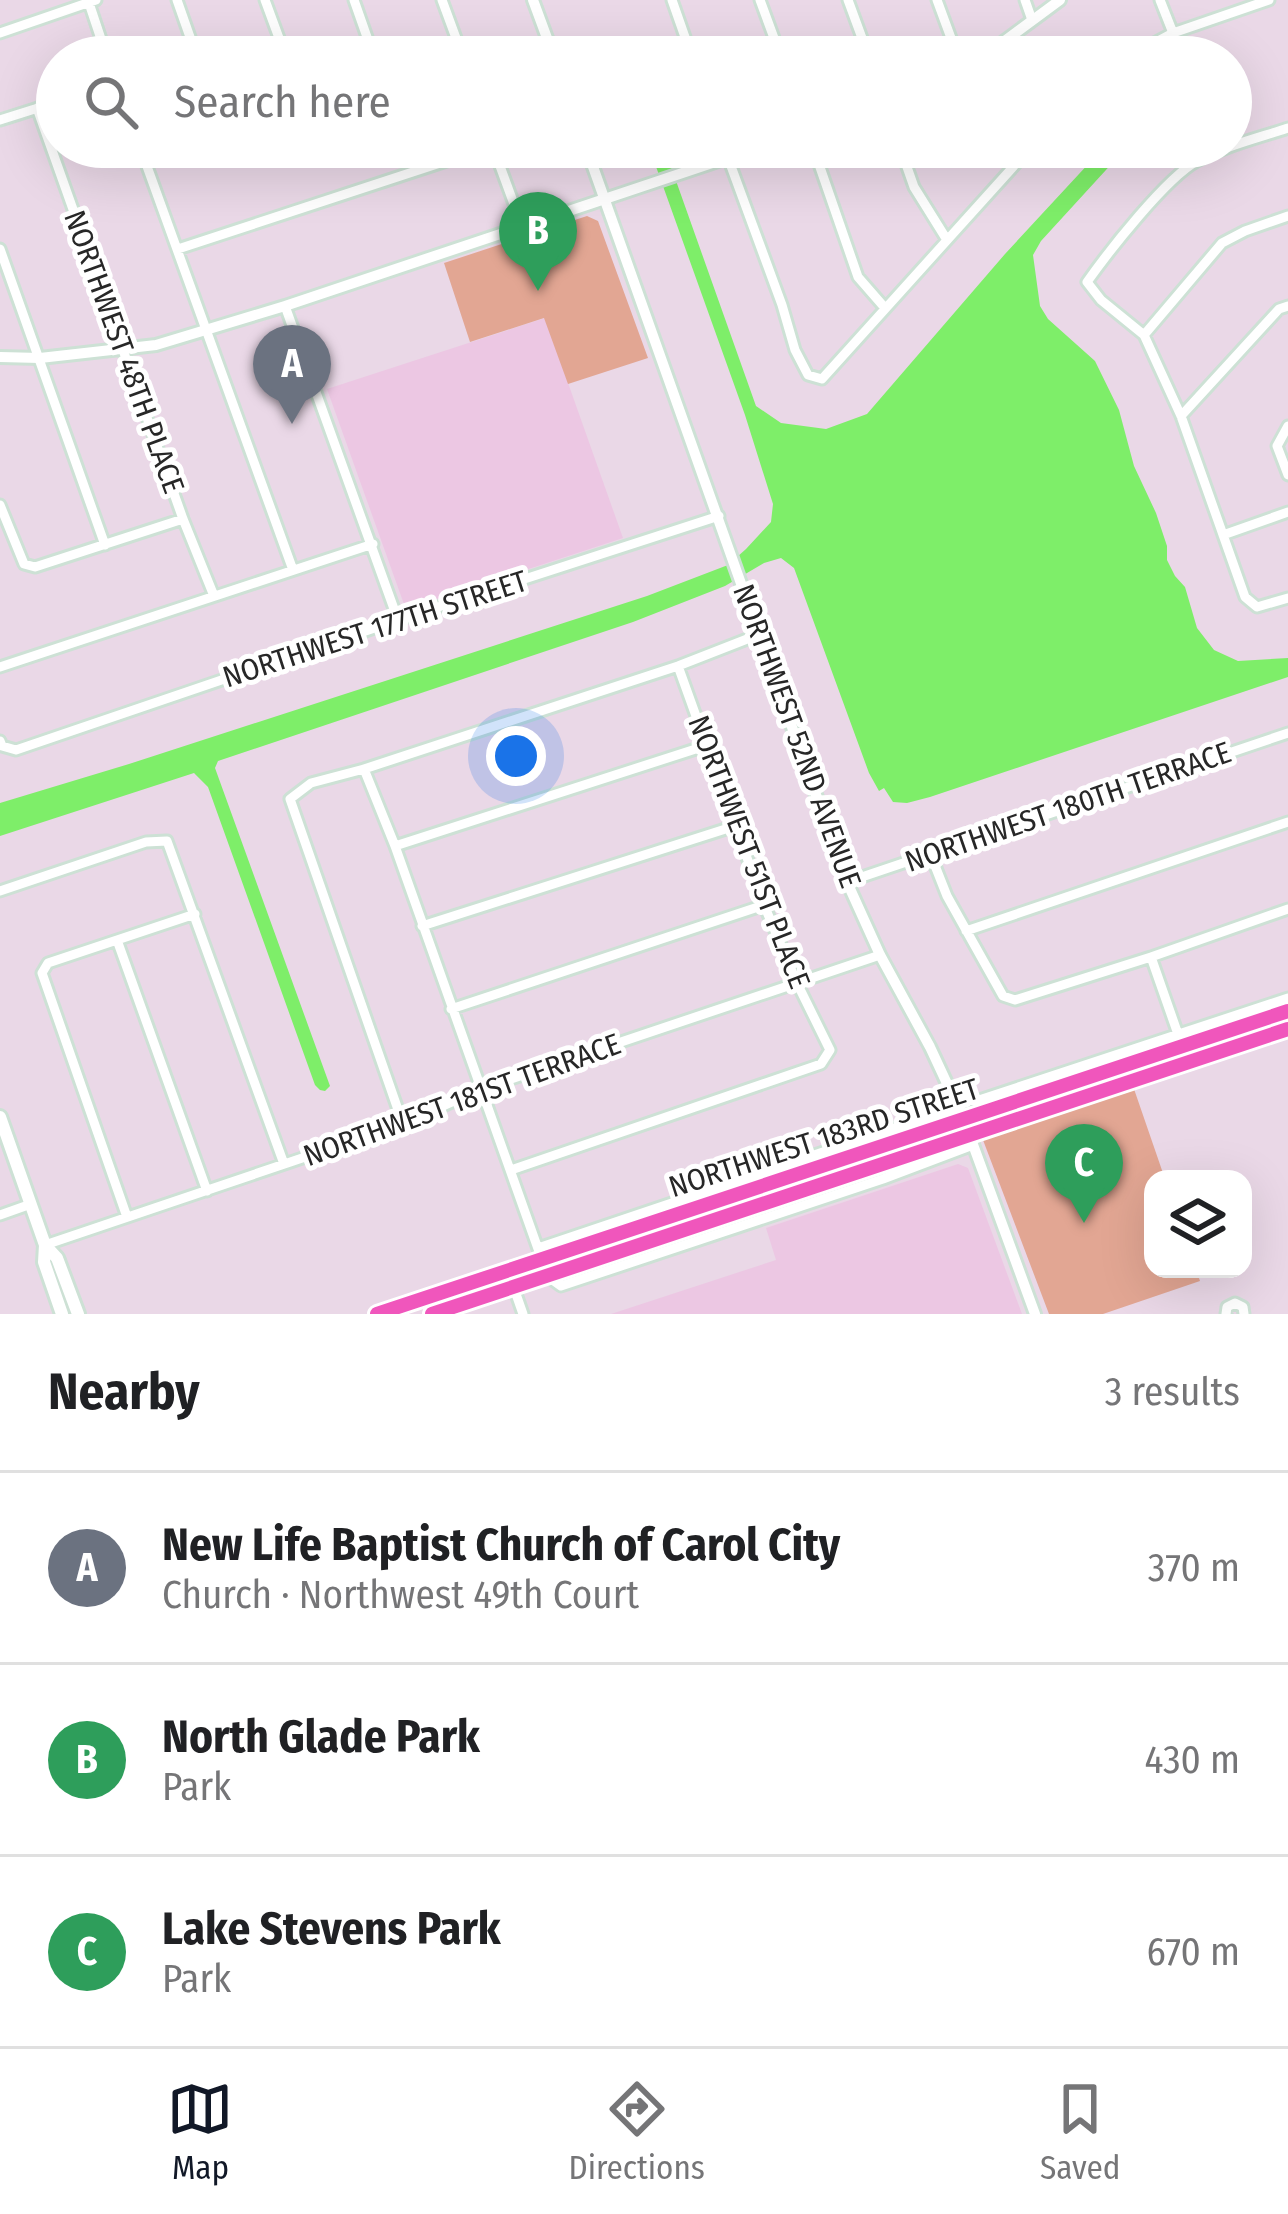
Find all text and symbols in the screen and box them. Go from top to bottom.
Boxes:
search box [36,36,1252,168]
icon: search [78,69,144,135]
text: Search here [174,75,391,129]
pin: B [499,192,577,291]
street label: NORTHWEST 48TH PLACE [56,206,192,498]
pin: A [253,325,331,424]
street label: NORTHWEST 177TH STREET [218,563,532,695]
street label: NORTHWEST 52ND AVENUE [725,579,869,893]
street label: NORTHWEST 51ST PLACE [680,711,818,993]
your location [486,726,546,786]
street label: NORTHWEST 180TH TERRACE [900,734,1236,880]
street label: NORTHWEST 181ST TERRACE [299,1026,625,1174]
street label: NORTHWEST 183RD STREET [664,1071,984,1205]
pin: C [1045,1124,1123,1223]
map controls [1144,1170,1252,1278]
button: layers [1144,1170,1252,1278]
text: Nearby [48,1361,200,1423]
text: 3 results [1105,1369,1240,1415]
text: New Life Baptist Church of Carol City [162,1518,840,1572]
text: A [76,1545,98,1591]
text: 370 m [1148,1545,1240,1591]
text: Church · Northwest 49th Court [162,1572,639,1618]
text: North Glade Park [162,1710,480,1764]
text: B [76,1737,98,1783]
text: 430 m [1145,1737,1240,1783]
text: Park [162,1764,231,1810]
text: Lake Stevens Park [162,1902,501,1956]
text: C [77,1929,97,1975]
text: 670 m [1147,1929,1240,1975]
text: Park [162,1956,231,2002]
tab: Map [167,2076,233,2188]
tab: Directions [568,2076,705,2188]
tab: Saved [1040,2076,1120,2188]

